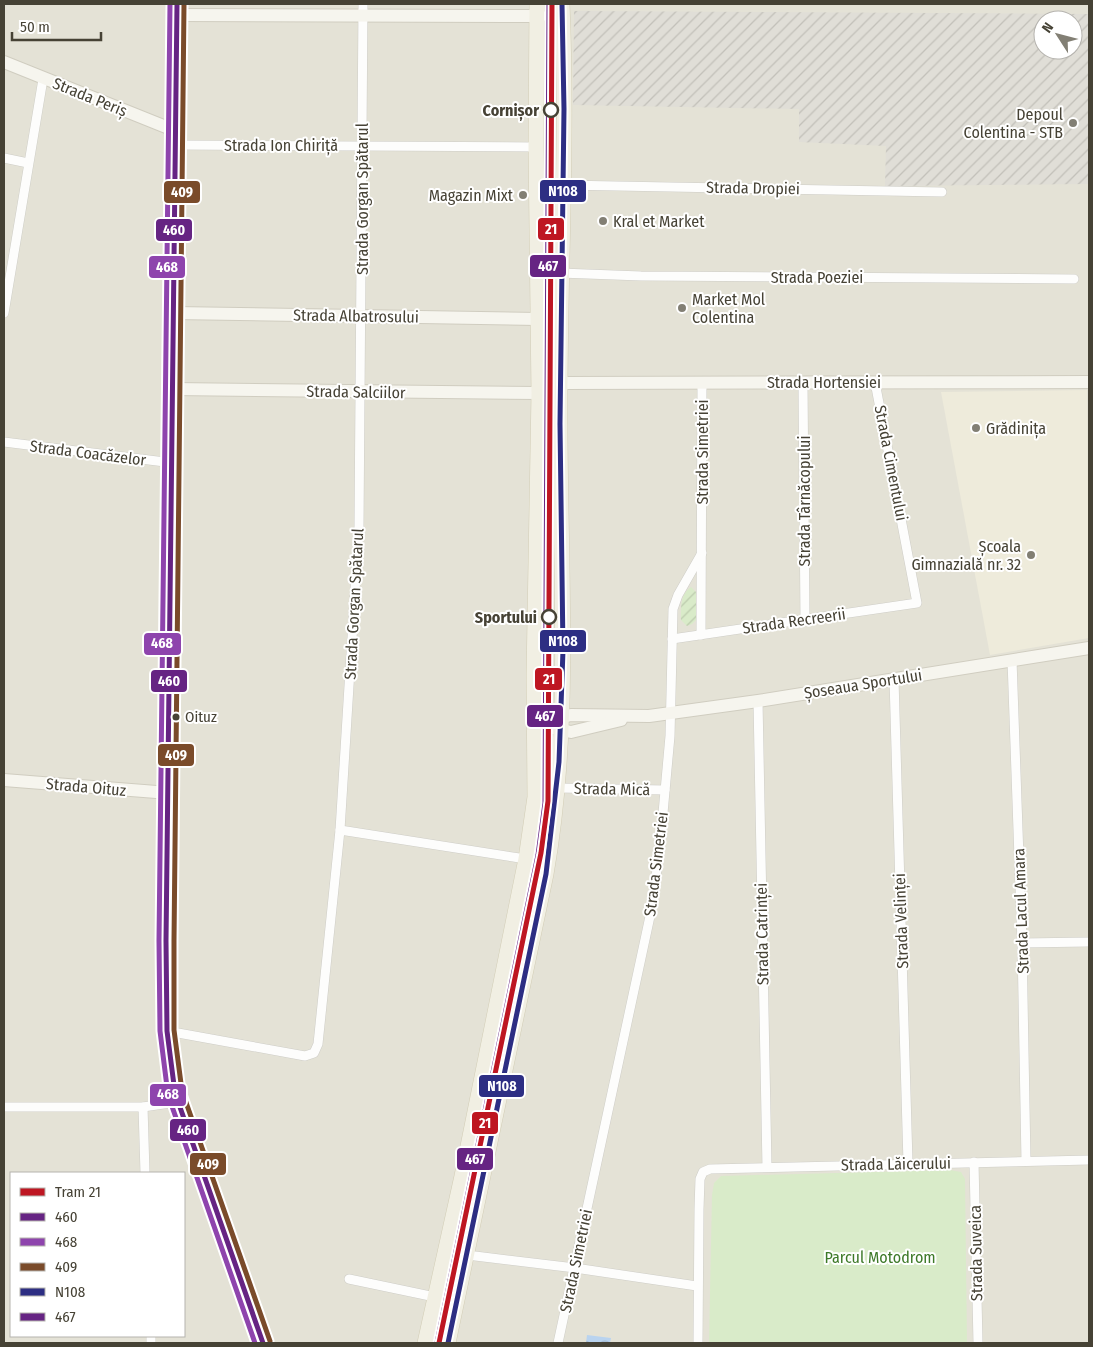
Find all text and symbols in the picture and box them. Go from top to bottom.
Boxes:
scale bar [12,10,101,42]
north arrow [1033,10,1083,60]
text: 50 m [20,18,50,36]
text: N [1039,19,1057,36]
street label: Strada Periș [50,73,130,122]
place label: Cornișor [483,101,539,121]
marker: Cornișor [543,102,559,118]
place label: Depoul Colentina - STB [964,105,1063,142]
marker: Depoul Colentina - STB [1067,117,1079,129]
street label: Strada Gorgan Spătarul [353,123,372,275]
street label: Strada Ion Chiriță [224,136,338,156]
street label: Strada Dropiei [706,178,800,198]
line badge: N108 [539,179,587,203]
line badge: 409 [163,180,201,204]
text: N108 [548,183,578,200]
text: 409 [171,184,193,201]
place label: Magazin Mixt [429,186,514,205]
marker: Magazin Mixt [517,189,529,201]
place label: Kral et Market [613,212,705,231]
marker: Kral et Market [597,215,609,227]
line badge: 21 [537,217,565,241]
line badge: 460 [155,218,193,242]
text: 21 [544,221,557,238]
text: 460 [163,222,185,239]
line badge: 467 [529,254,567,278]
line badge: 468 [148,255,186,279]
text: 467 [538,258,558,275]
text: 468 [156,259,179,276]
street label: Strada Poeziei [771,268,863,287]
place label: Market Mol Colentina [692,290,765,327]
marker: Market Mol Colentina [676,302,688,314]
street label: Strada Albatrosului [293,305,419,327]
street label: Strada Hortensiei [767,373,881,392]
street label: Strada Salciilor [306,382,406,402]
street label: Strada Simetriei [693,399,712,505]
street label: Strada Cimentului [870,404,912,522]
place label: Grădinița [986,419,1046,439]
marker: Grădinița [970,422,982,434]
street label: Strada Târnăcopului [795,435,814,567]
street label: Strada Coacăzelor [29,436,148,470]
street label: Strada Gorgan Spătarul [341,528,367,680]
place label: Școala Gimnazială nr. 32 [911,537,1021,574]
marker: Școala Gimnazială nr. 32 [1025,549,1037,561]
street label: Strada Recreerii [741,604,847,638]
place label: Sportului [475,608,537,627]
marker: Sportului [541,609,557,625]
line badge: N108 [539,629,587,653]
line badge: 468 [143,632,182,656]
text: N108 [548,633,578,650]
text: 468 [151,635,174,652]
street label: Șoseaua Sportului [803,665,924,704]
line badge: 21 [534,667,563,691]
line badge: 460 [150,669,188,693]
text: 21 [542,671,555,688]
text: 460 [158,673,180,690]
line badge: 467 [526,704,564,728]
place label: Oituz [185,708,217,726]
text: 467 [535,708,555,725]
marker: Oituz [171,712,181,722]
line badge: 409 [157,743,195,767]
text: 409 [165,747,187,764]
street label: Strada Oituz [45,774,127,800]
street label: Strada Mică [574,779,650,799]
street label: Strada Simetriei [640,811,672,917]
street label: Strada Lacul Amara [1009,848,1033,974]
street label: Strada Velinței [890,873,913,969]
street label: Strada Catrinței [752,883,773,985]
line badge: N108 [478,1074,525,1098]
text: N108 [487,1078,517,1095]
line badge: 468 [149,1083,187,1107]
text: 468 [157,1086,180,1103]
line badge: 21 [471,1111,499,1135]
text: 21 [478,1115,491,1132]
line badge: 460 [169,1118,207,1142]
text: 460 [177,1122,199,1139]
line badge: 467 [456,1147,494,1171]
text: 467 [465,1151,485,1168]
line badge: 409 [189,1152,227,1176]
street label: Strada Lăicerului [841,1154,951,1174]
text: 409 [197,1156,219,1173]
legend [10,1172,185,1337]
text: Tram 21 [55,1183,101,1201]
street label: Strada Suveica [966,1205,986,1301]
text: 460 [55,1208,78,1226]
street label: Strada Simetriei [556,1208,596,1314]
text: 468 [55,1233,77,1251]
park label: Parcul Motodrom [824,1248,936,1267]
text: 409 [55,1258,77,1276]
text: N108 [55,1283,85,1301]
text: 467 [55,1308,75,1326]

